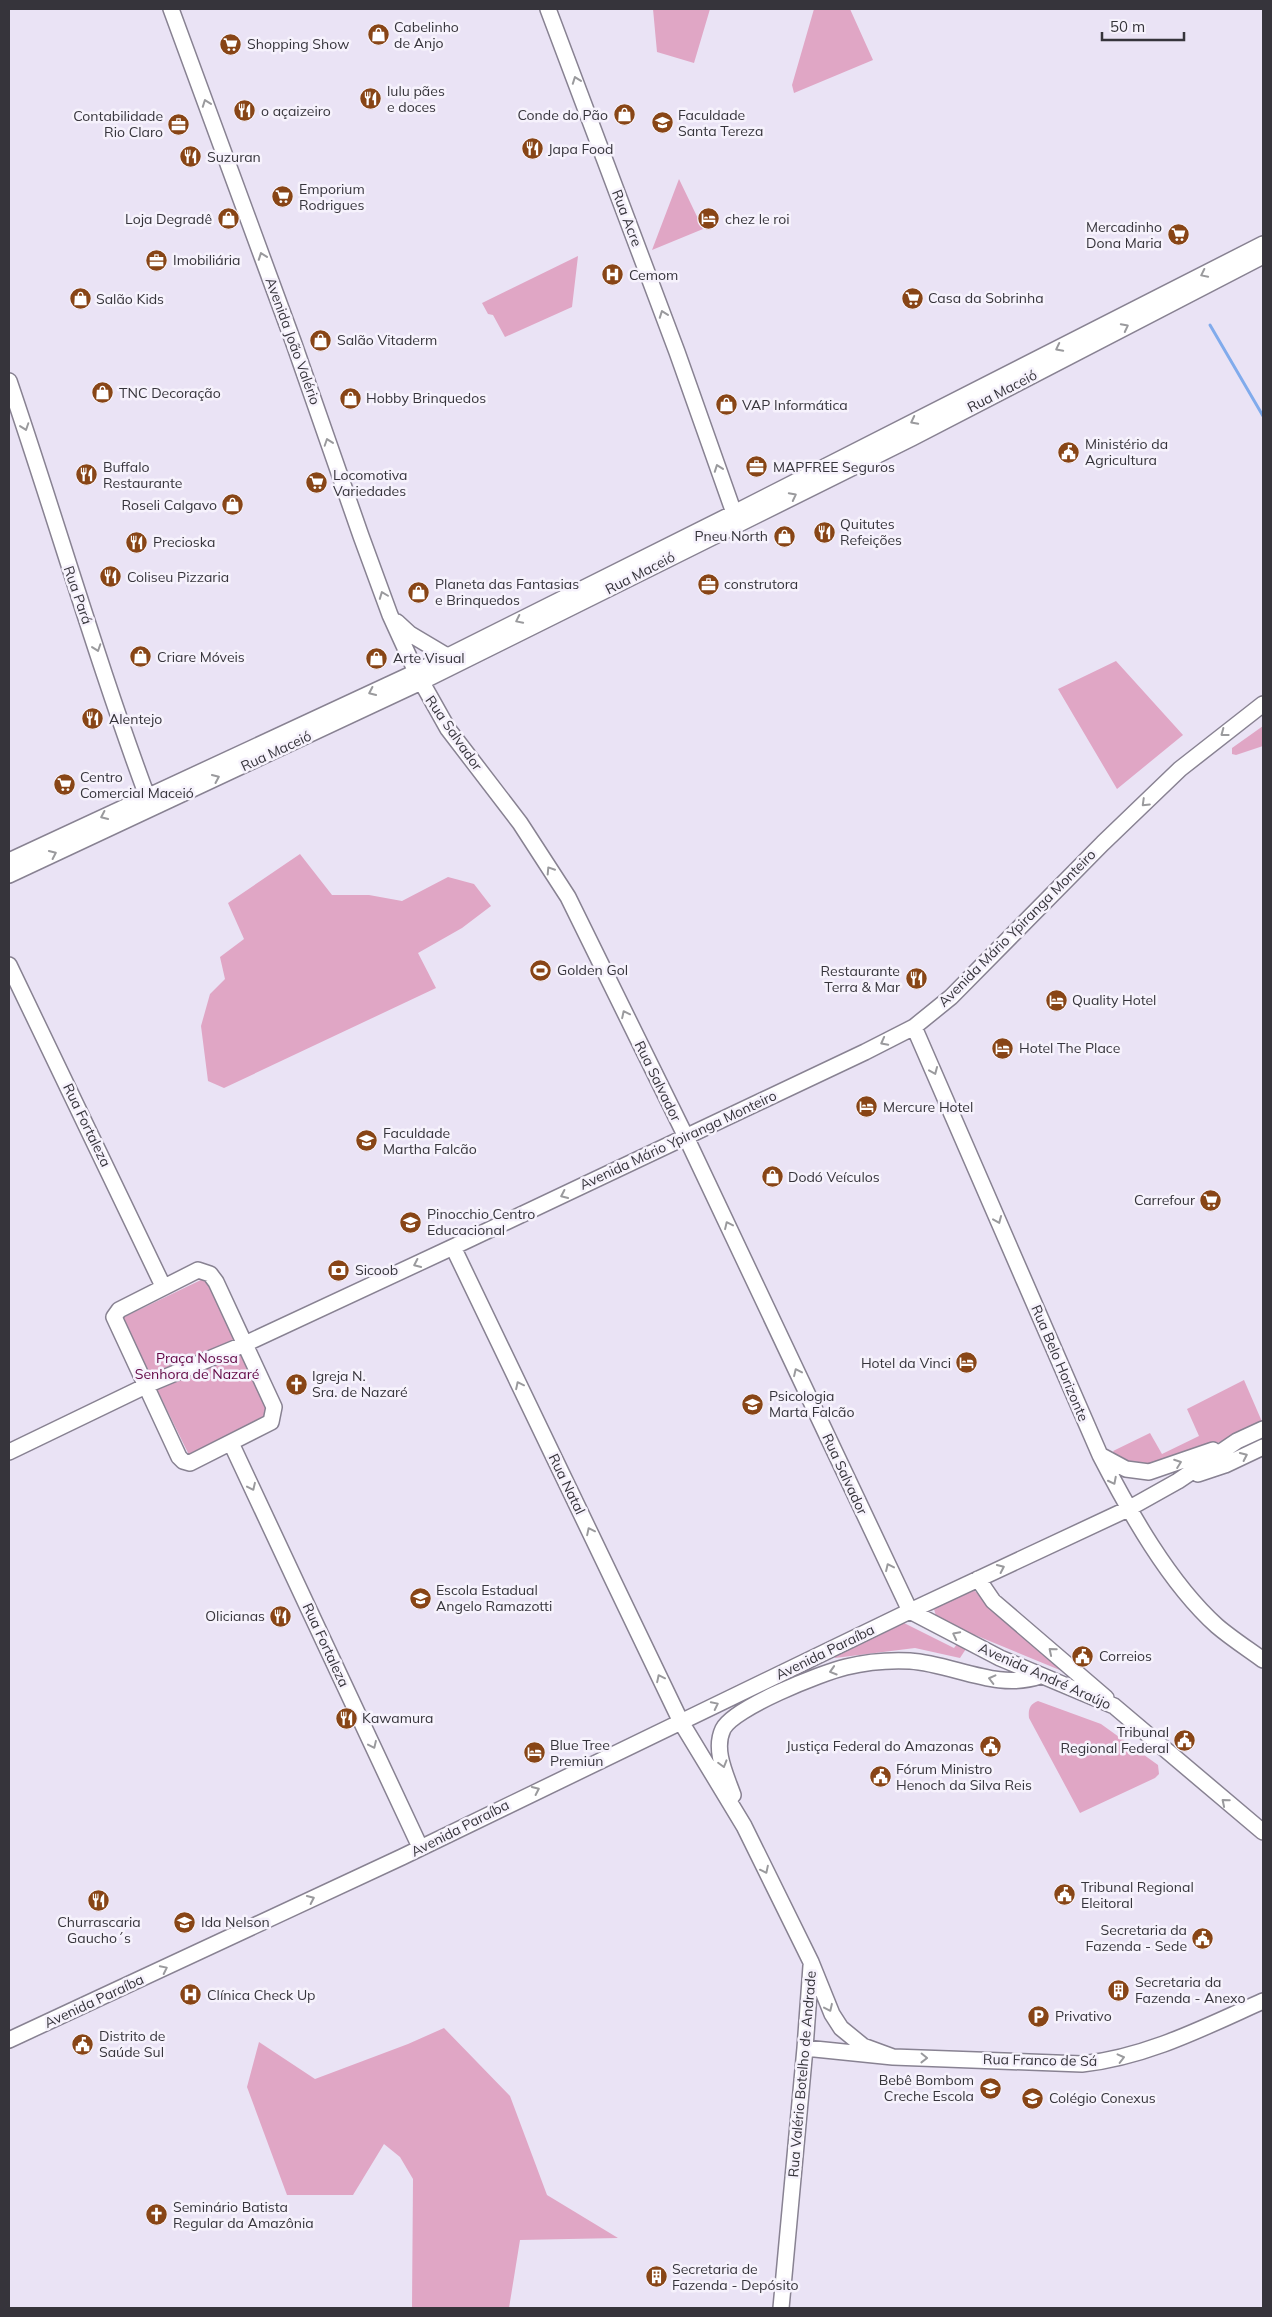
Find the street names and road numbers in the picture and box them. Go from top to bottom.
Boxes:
street label: Rua Acre [608,187,646,249]
street label: Avenida João Valério [262,275,324,407]
street label: Rua Maceió [964,366,1040,416]
street label: Rua Maceió [602,548,678,598]
street label: Rua Pará [60,563,96,627]
street label: Rua Salvador [422,692,487,775]
street label: Rua Maceió [238,727,314,775]
street label: Avenida Mário Ypiranga Monteiro [934,845,1100,1011]
street label: Rua Salvador [631,1038,686,1125]
street label: Rua Fortaleza [59,1080,115,1170]
street label: Avenida Mário Ypiranga Monteiro [577,1086,779,1194]
street label: Rua Belo Horizonte [1027,1302,1093,1424]
street label: Rua Salvador [818,1431,872,1518]
street label: Rua Natal [545,1451,589,1517]
street label: Rua Fortaleza [299,1600,353,1690]
street label: Avenida Paraíba [773,1620,877,1684]
street label: Avenida André Araújo [976,1639,1114,1713]
street label: Avenida Paraíba [408,1796,512,1860]
street label: Avenida Paraíba [41,1970,147,2032]
street label: Rua Valério Botelho de Andrade [784,1970,820,2178]
street label: Rua Franco de Sá [983,2050,1097,2070]

